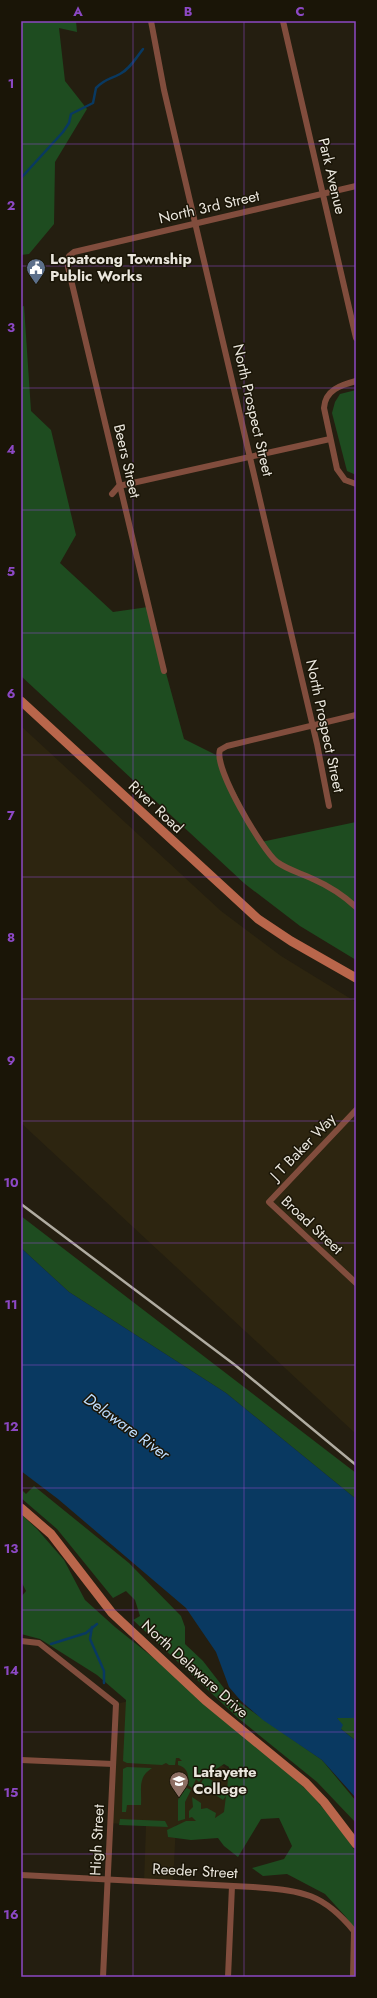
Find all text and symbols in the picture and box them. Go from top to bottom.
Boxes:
text: A [72,2,83,21]
text: B [184,2,193,21]
text: C [295,2,305,21]
text: 1 [8,74,14,93]
street label: Park Avenue [313,136,352,217]
street label: North 3rd Street [156,185,262,229]
text: 2 [7,196,15,215]
place label: Lopatcong Township Public Works [50,248,192,287]
public building icon: Lopatcong Township Public Works [25,257,47,285]
text: 3 [7,318,15,337]
street label: North Prospect Street [227,342,279,479]
street label: Beers Street [108,422,146,501]
text: 4 [6,440,16,459]
text: 5 [7,562,15,581]
street label: North Prospect Street [300,658,350,795]
text: 6 [7,684,16,703]
street label: River Road [123,776,189,838]
text: 7 [7,806,15,825]
text: 8 [7,928,15,947]
text: 9 [7,1051,16,1070]
street label: J T Baker Way [264,1108,341,1187]
text: 10 [3,1173,19,1192]
street label: Broad Street [276,1191,348,1260]
text: 11 [4,1295,18,1314]
water label: Delaware River [79,1387,176,1466]
text: 12 [3,1417,19,1436]
text: 13 [4,1539,18,1558]
street label: North Delaware Drive [137,1615,254,1723]
text: 14 [3,1661,19,1680]
place label: Lafayette College [193,1761,257,1800]
school or university icon: Lafayette College [168,1770,190,1798]
text: 15 [3,1783,19,1802]
street label: High Street [84,1803,110,1876]
street label: Reeder Street [152,1858,239,1884]
text: 16 [3,1905,19,1924]

